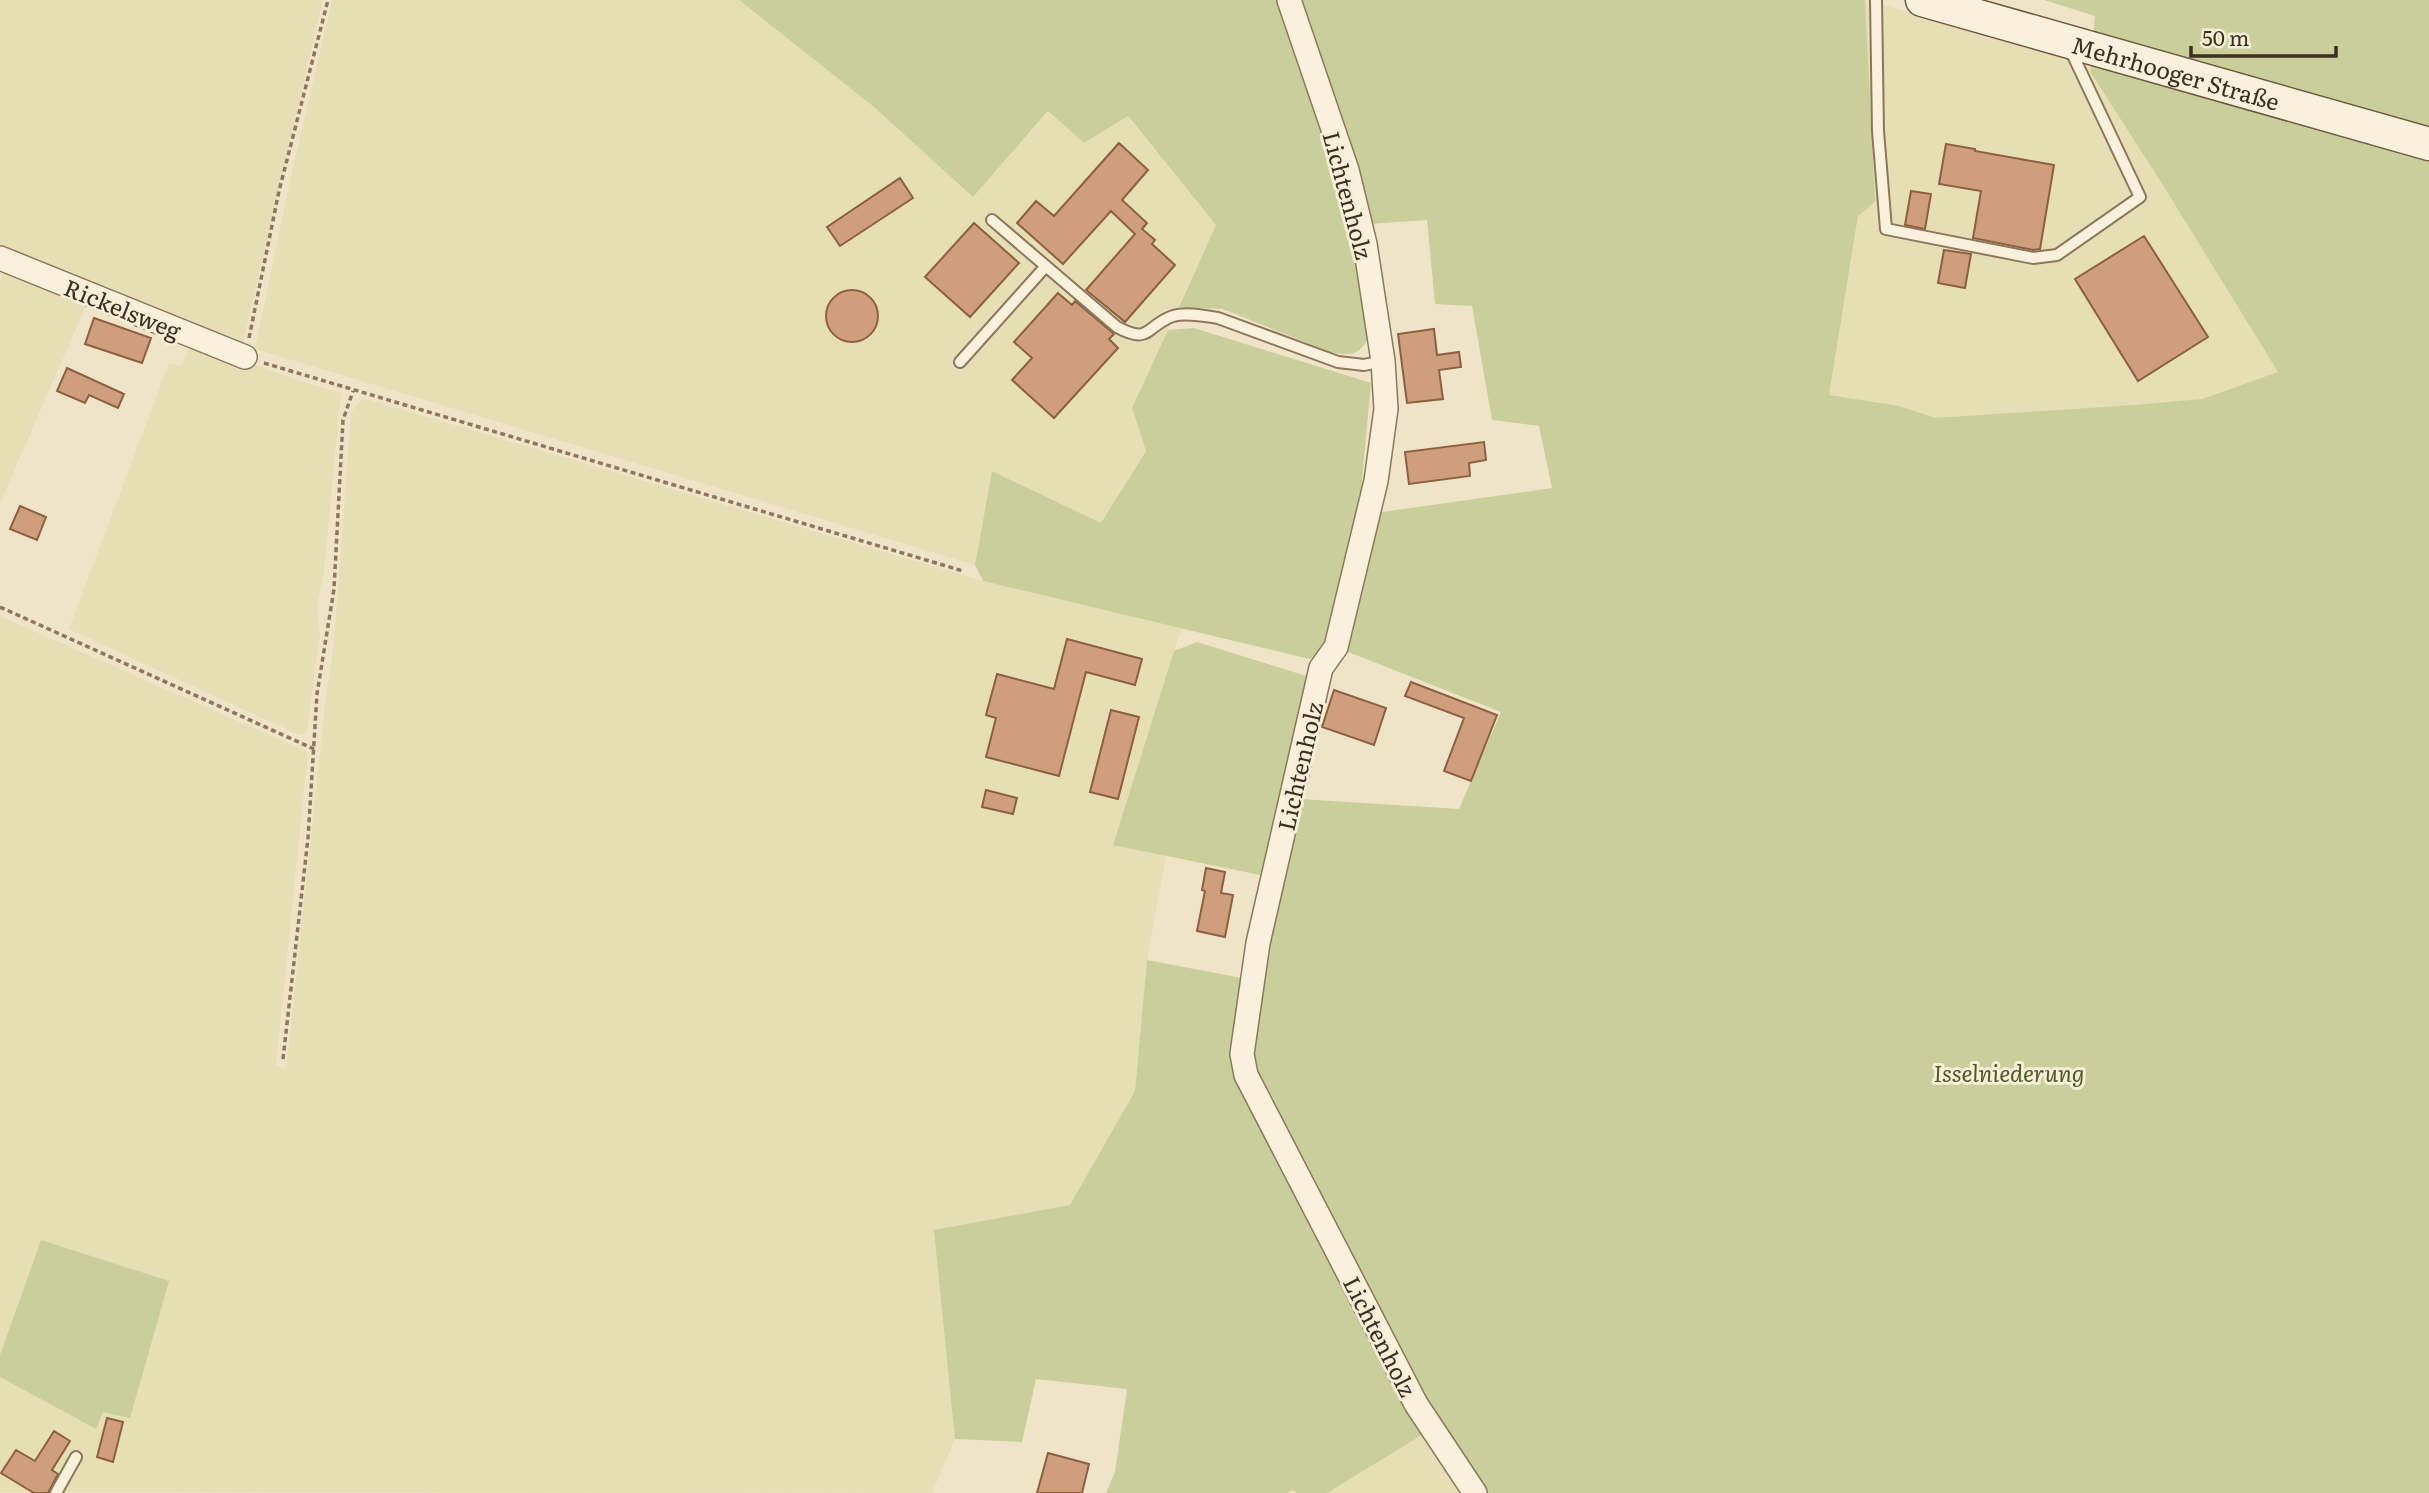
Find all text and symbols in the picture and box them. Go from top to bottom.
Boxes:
scale bar [2191,14,2336,58]
text: 50 m [2202,21,2249,52]
street label: Mehrhooger Straße [2068,26,2284,118]
street label: Lichtenholz [1316,127,1382,263]
street label: Rickelsweg [59,269,187,347]
street label: Lichtenholz [1268,698,1330,834]
park label: Isselniederung [1933,1055,2085,1089]
street label: Lichtenholz [1336,1270,1426,1402]

